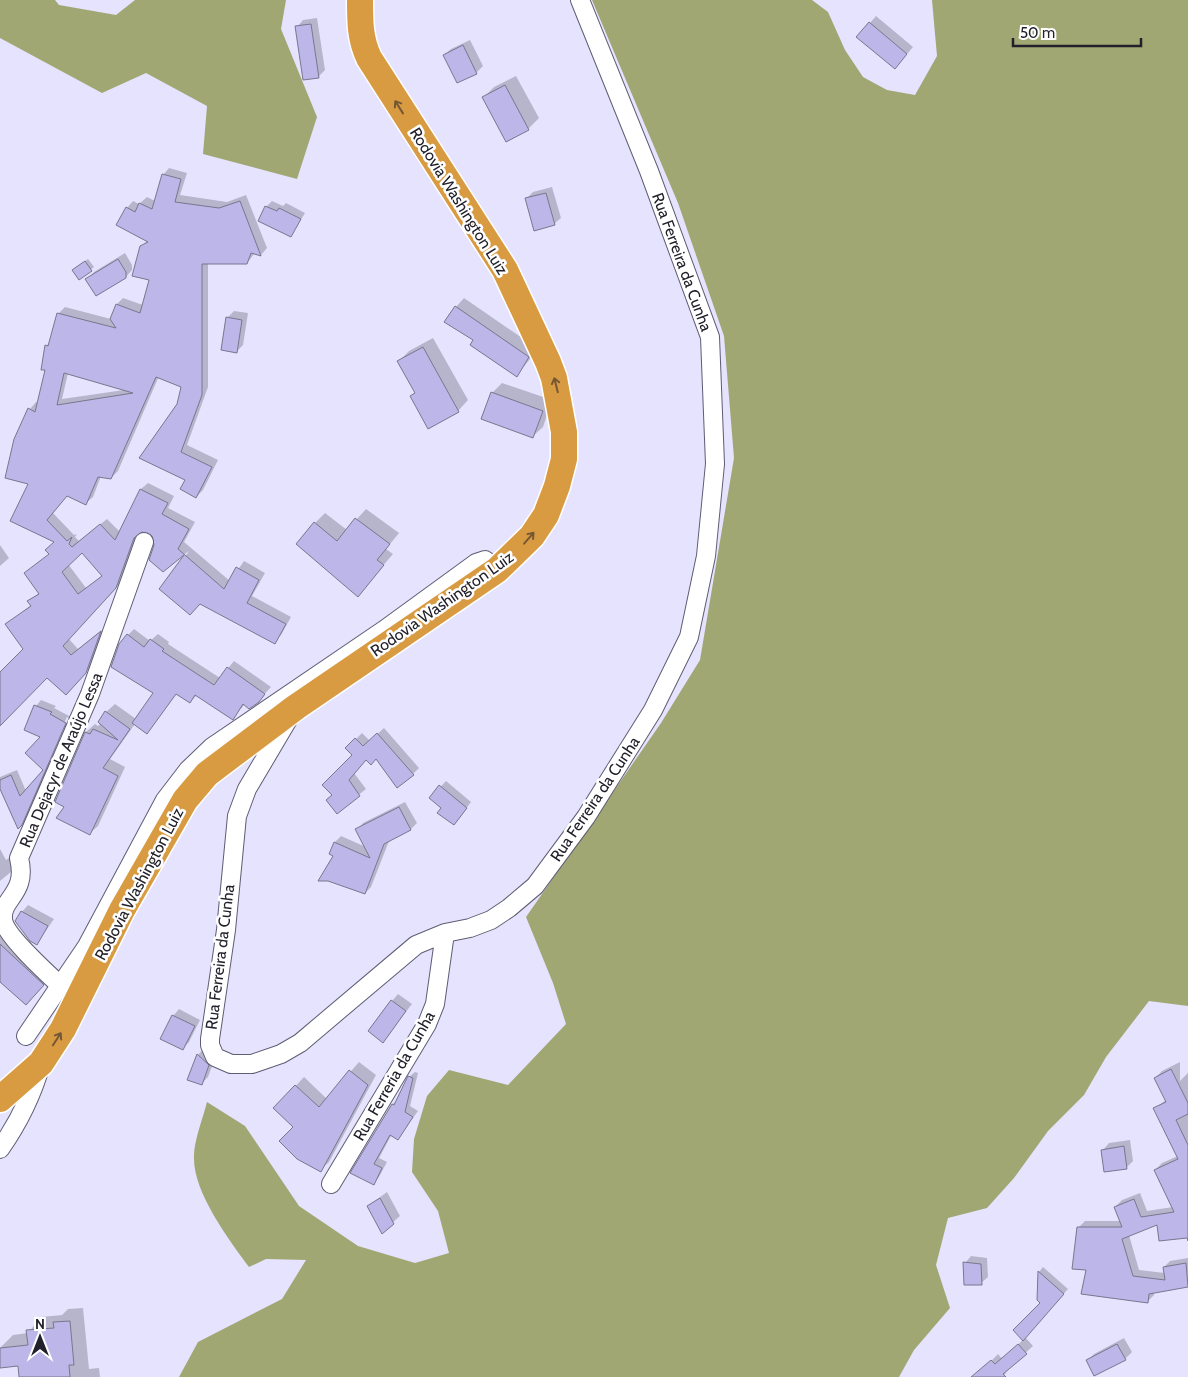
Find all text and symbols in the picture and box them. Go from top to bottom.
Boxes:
scale bar [1013,15,1140,47]
text: 50 m [1020,24,1055,42]
one-way arrow [394,100,405,114]
street label: Rodovia Washington Luiz [406,124,512,278]
street label: Rua Ferreira da Cunha [648,190,716,334]
one-way arrow [551,377,560,393]
one-way arrow [524,532,535,545]
street label: Rodovia Washington Luiz [367,547,517,661]
street label: Rua Dejacyr de Araújo Lessa [15,669,107,850]
street label: Rua Ferreira da Cunha [546,733,644,865]
street label: Rodovia Washington Luiz [91,804,187,963]
street label: Rua Ferreira da Cunha [202,883,238,1031]
street label: Rua Ferreria da Cunha [349,1008,439,1144]
one-way arrow [52,1032,62,1046]
north arrow [15,1312,65,1362]
text: N [35,1315,45,1333]

